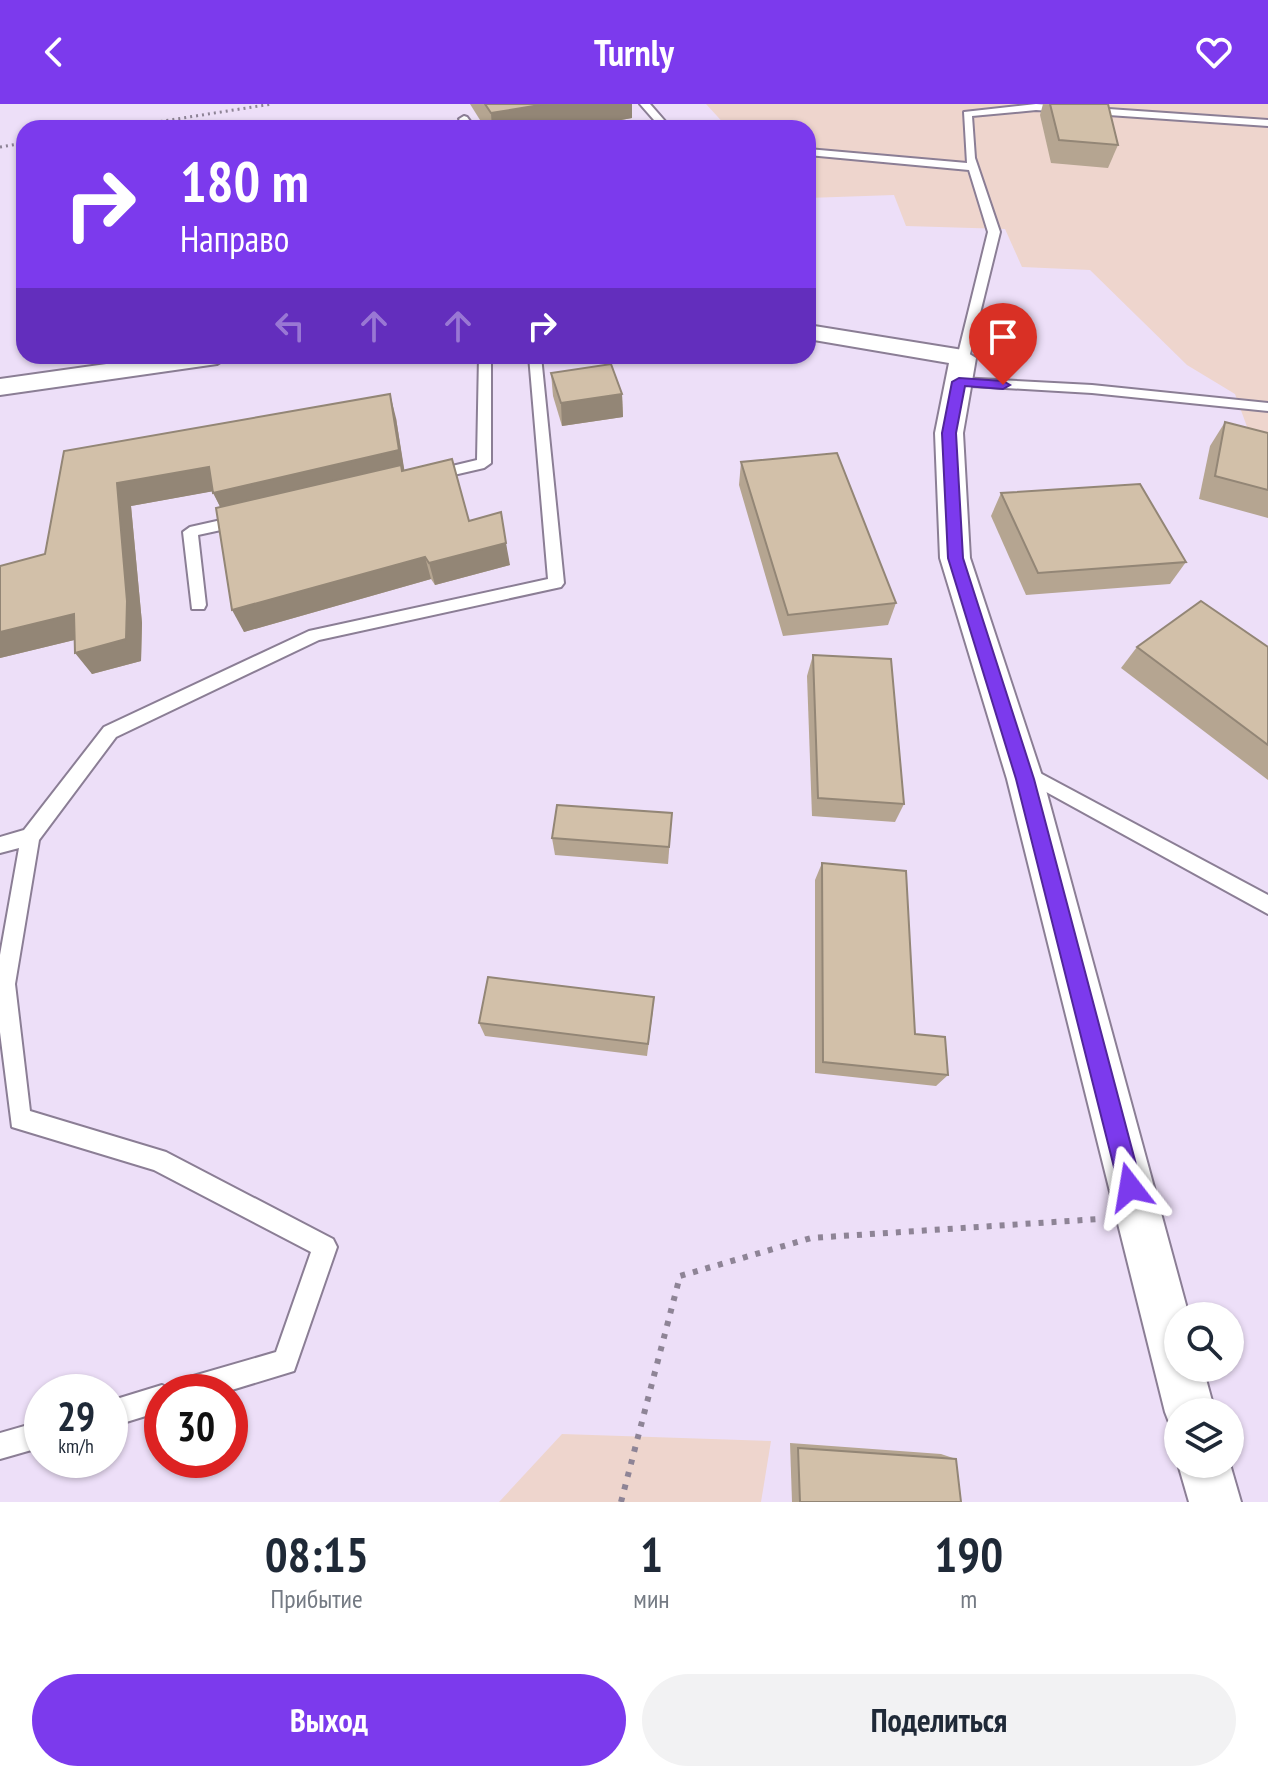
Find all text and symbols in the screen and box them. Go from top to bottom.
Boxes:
text: Turnly [594,29,674,76]
icon: back [32,30,76,74]
icon: heart [1192,30,1236,74]
text: 180 m [180,145,309,217]
icon: right [48,152,152,256]
text: Направо [180,215,289,262]
pin [969,303,1037,385]
icon: left [268,304,312,348]
icon: ahead [352,304,396,348]
icon: ahead [436,304,480,348]
icon: right [520,304,564,348]
icon: arrive [981,315,1025,359]
position arrow [1088,1145,1172,1229]
map controls [1164,1302,1244,1478]
button: search [1164,1302,1244,1382]
speed limit sign: 30 [144,1374,248,1478]
text: 29 [57,1390,95,1442]
button: layers [1164,1398,1244,1478]
text: km/h [58,1433,94,1459]
text: 08:15 [265,1523,369,1585]
text: 1 [640,1523,663,1585]
text: 190 [934,1523,1003,1585]
text: Прибытие [271,1582,363,1615]
text: мин [633,1582,670,1615]
text: m [960,1582,977,1615]
button: Выход [32,1674,626,1766]
button: Поделиться [642,1674,1236,1766]

